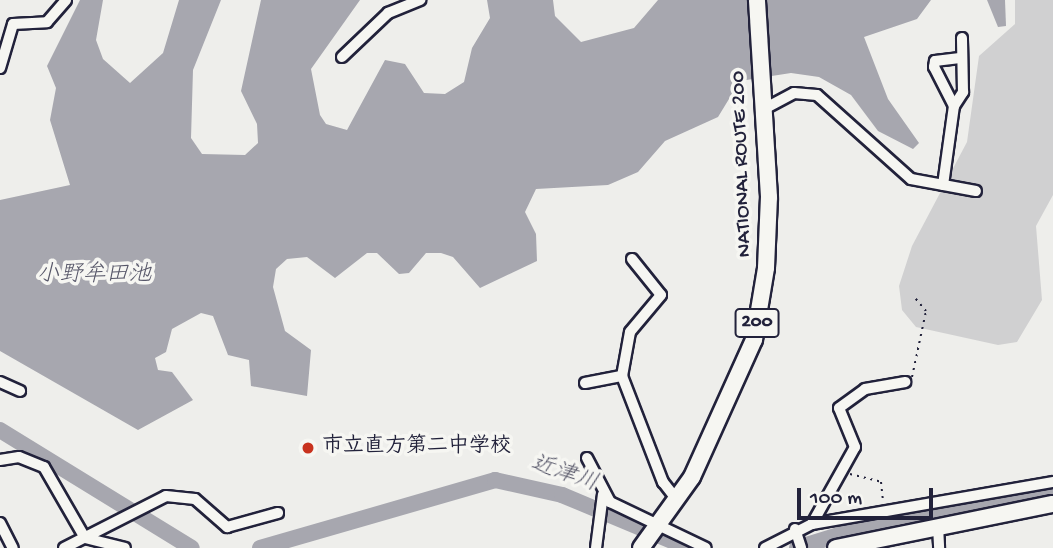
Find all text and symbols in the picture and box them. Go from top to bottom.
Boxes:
street label: NATIONAL ROUTE 200 [727,70,759,258]
water label: 小野牟田池 [37,262,151,290]
road number: 200 [734,308,780,338]
place label: 市立直方第二中学校 [322,435,511,461]
marker: 市立直方第二中学校 [300,440,316,456]
water label: 近津川 [527,451,601,499]
scale bar [801,475,937,518]
text: 100 m [810,487,862,512]

